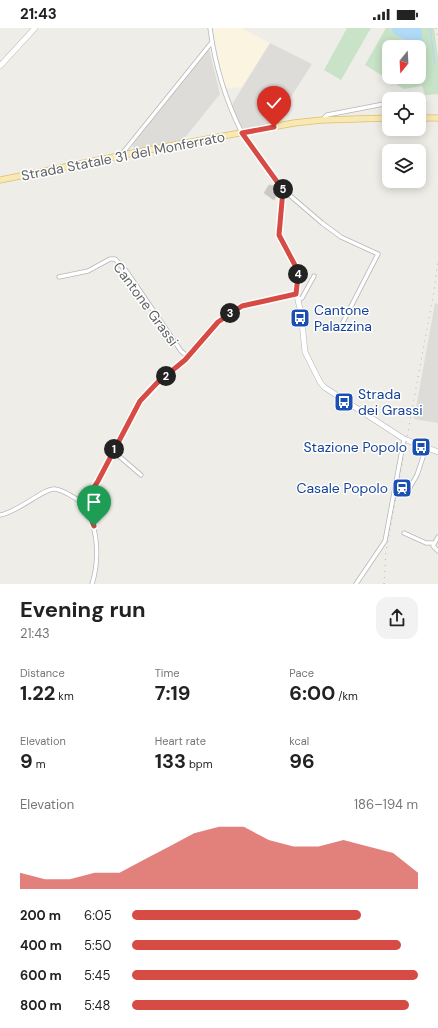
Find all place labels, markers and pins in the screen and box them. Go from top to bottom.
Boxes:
pin [257,86,291,127]
pin: 5 [273,179,293,199]
pin: 4 [288,264,308,284]
place label: Cantone Palazzina [314,301,372,335]
pin: 3 [220,303,240,323]
bus stop icon: Cantone Palazzina [289,307,311,329]
pin: 2 [156,366,176,386]
place label: Strada dei Grassi [358,385,423,419]
bus stop icon: Strada dei Grassi [333,391,355,413]
bus stop icon: Stazione Popolo [410,436,432,458]
place label: Stazione Popolo [303,438,407,456]
pin: 1 [104,439,124,459]
station icon: Casale Popolo [391,477,413,499]
place label: Casale Popolo [296,479,388,497]
pin [77,485,111,526]

